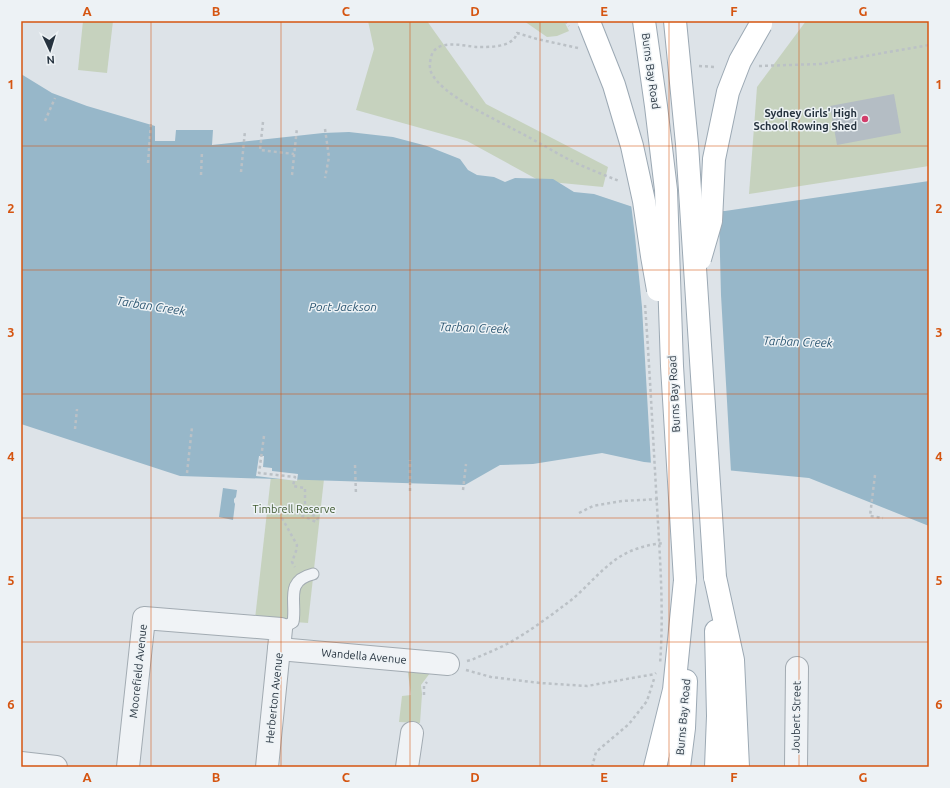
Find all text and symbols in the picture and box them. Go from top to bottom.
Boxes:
text: A [82,4,92,18]
text: B [212,4,221,18]
text: C [342,4,351,18]
text: D [470,4,480,18]
text: E [600,4,608,18]
text: F [730,4,738,18]
text: G [859,4,868,18]
north arrow [30,30,70,70]
street label: Burns Bay Road [640,32,662,110]
text: N [46,54,55,66]
text: 1 [7,77,15,91]
text: 1 [935,77,943,91]
place label: Sydney Girls' High School Rowing Shed [753,107,857,132]
marker: Sydney Girls' High School Rowing Shed [860,114,870,124]
text: 2 [7,201,15,215]
text: 2 [935,201,943,215]
water label: Tarban Creek [116,294,187,318]
water label: Port Jackson [309,300,377,313]
water label: Tarban Creek [439,320,510,335]
text: 3 [7,325,15,339]
text: 3 [935,325,943,339]
water label: Tarban Creek [763,334,834,349]
street label: Burns Bay Road [666,355,682,433]
text: 4 [7,449,15,463]
text: 4 [935,449,943,463]
park label: Timbrell Reserve [252,503,336,515]
text: 5 [7,573,15,587]
text: 5 [935,573,943,587]
street label: Moorefield Avenue [127,623,149,719]
street label: Wandella Avenue [321,646,407,666]
street label: Herberton Avenue [263,652,285,744]
street label: Burns Bay Road [674,678,692,756]
street label: Joubert Street [789,680,803,753]
text: 6 [7,697,15,711]
text: 6 [935,697,943,711]
text: A [82,770,92,784]
text: B [212,770,221,784]
text: C [342,770,351,784]
text: D [470,770,480,784]
text: E [600,770,608,784]
text: F [730,770,738,784]
text: G [859,770,868,784]

